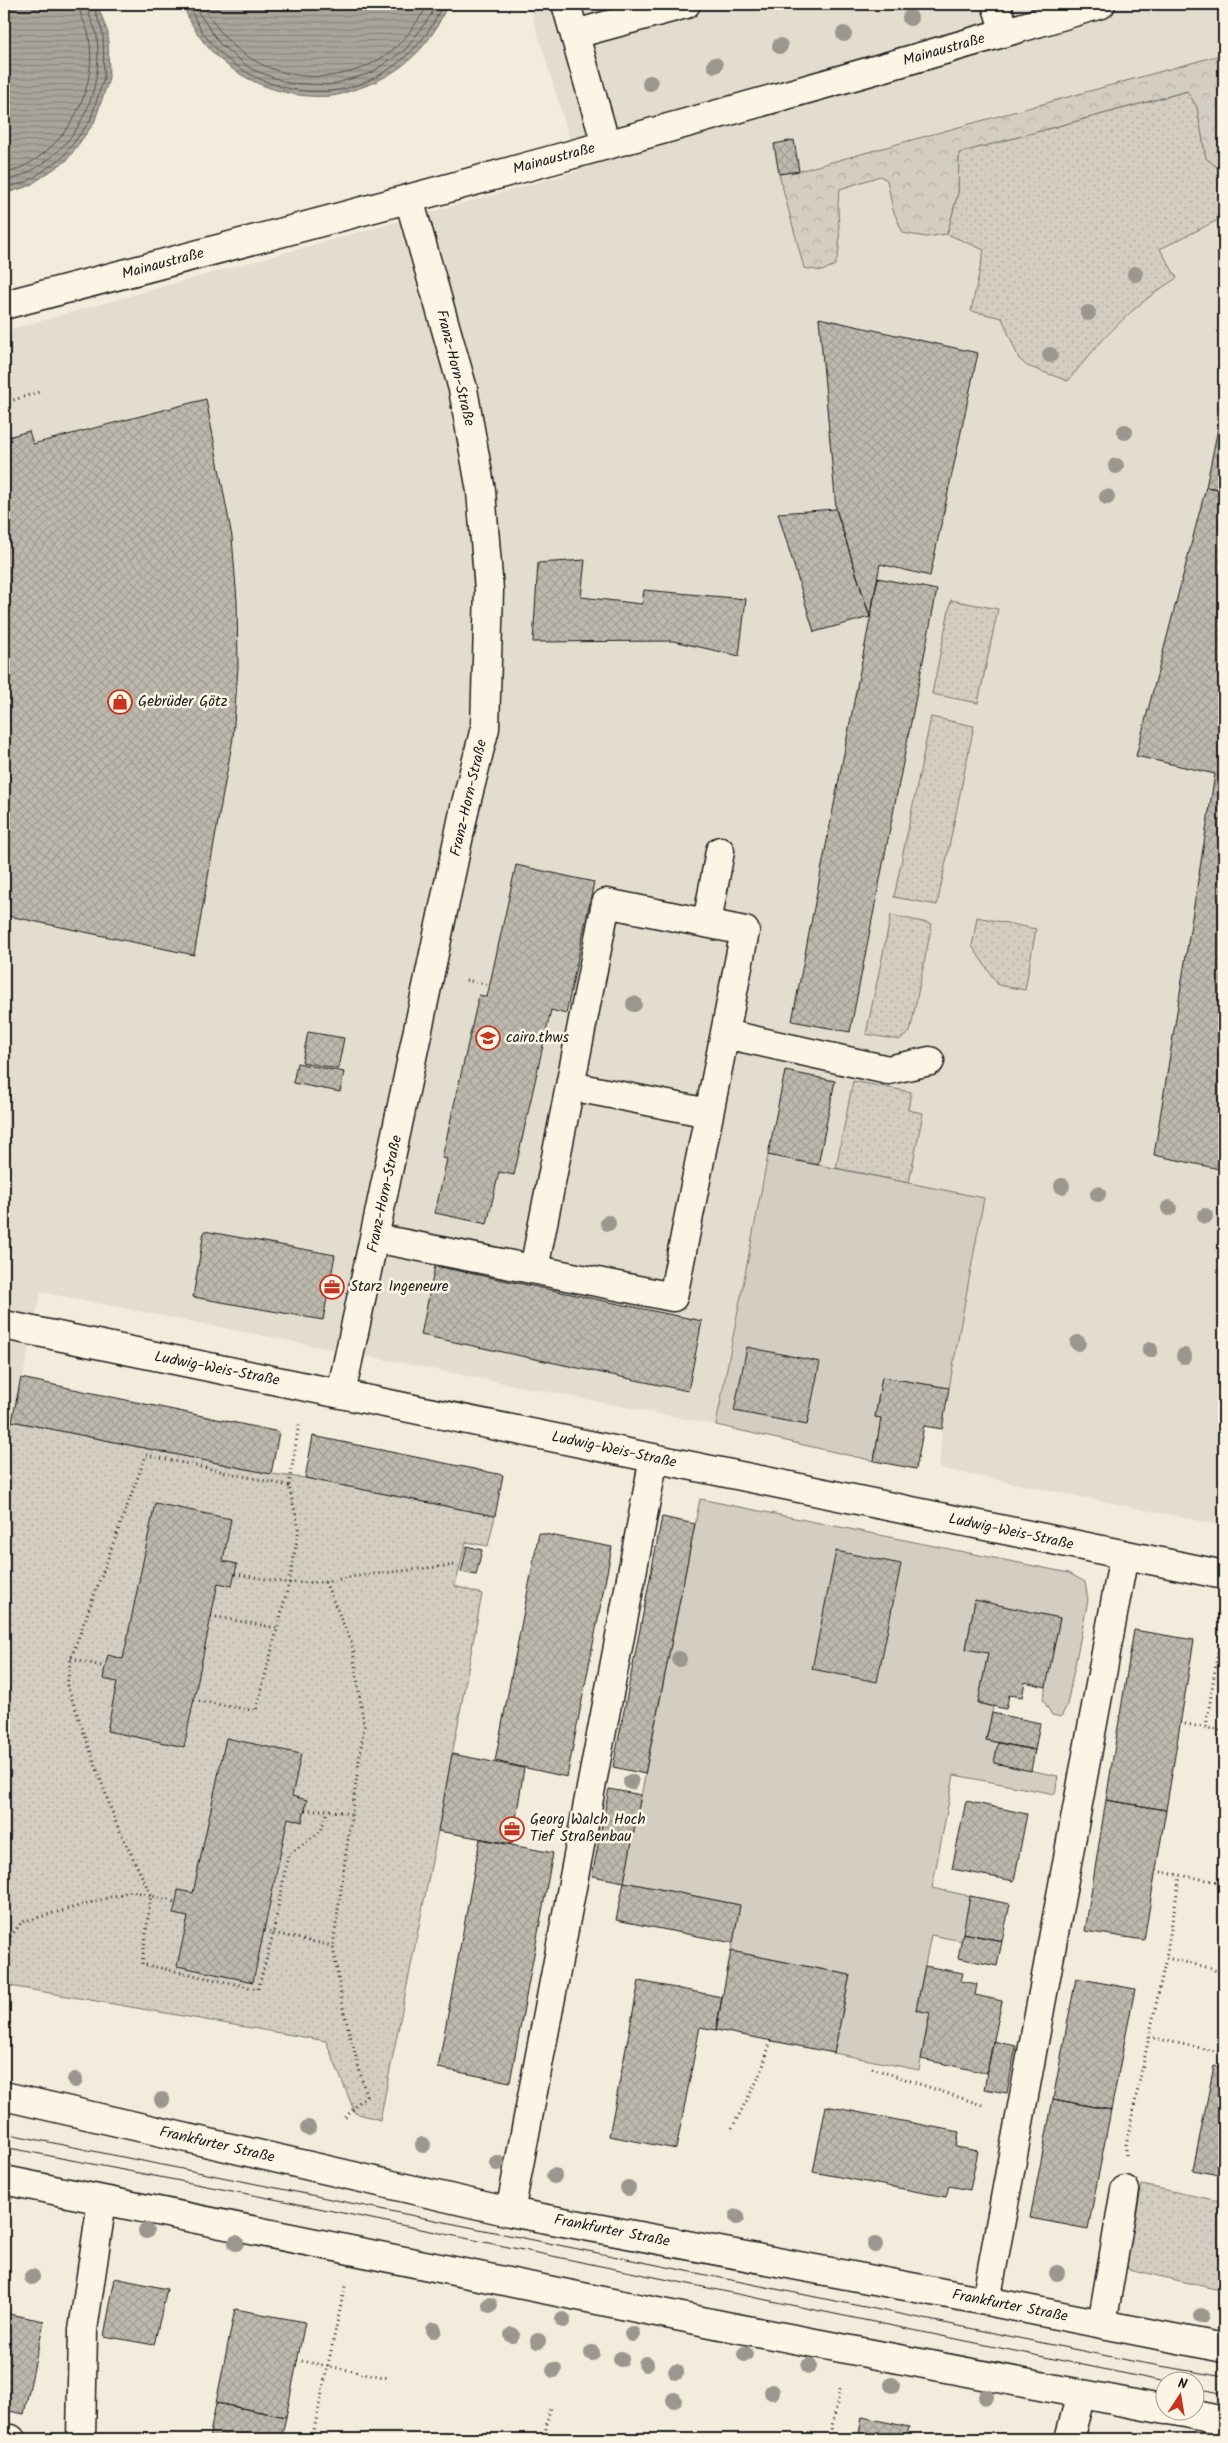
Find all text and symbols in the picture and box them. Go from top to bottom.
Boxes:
street label: Mainaustraße [900,27,988,73]
street label: Mainaustraße [510,136,598,182]
street label: Mainaustraße [119,241,207,287]
street label: Franz-Horn-Straße [429,307,481,429]
shop icon: Gebrüder Götz [107,689,133,715]
place label: Gebrüder Götz [138,690,228,714]
street label: Franz-Horn-Straße [444,737,494,859]
school or university icon: cairo.thws [475,1025,501,1051]
place label: cairo.thws [506,1026,570,1050]
street label: Franz-Horn-Straße [361,1133,409,1255]
office icon: Starz Ingeneure [319,1274,345,1300]
place label: Starz Ingeneure [350,1275,449,1299]
street label: Ludwig-Weis-Straße [152,1345,282,1393]
street label: Ludwig-Weis-Straße [549,1425,679,1475]
street label: Ludwig-Weis-Straße [946,1507,1076,1557]
place label: Georg Walch Hoch Tief Straßenbau [530,1808,646,1849]
office icon: Georg Walch Hoch Tief Straßenbau [499,1816,525,1842]
street label: Frankfurter Straße [157,2120,277,2170]
street label: Frankfurter Straße [552,2208,672,2254]
street label: Frankfurter Straße [950,2283,1070,2329]
north arrow [1156,2370,1206,2420]
text: N [1176,2373,1189,2396]

